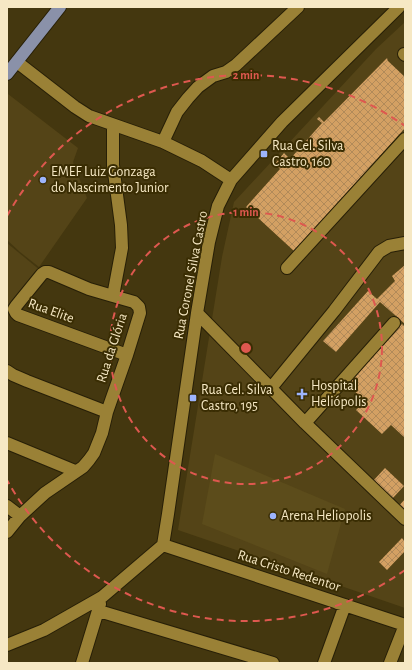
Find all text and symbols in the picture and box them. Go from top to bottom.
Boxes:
text: 2 min [233,69,259,81]
place label: Rua Cel. Silva Castro, 160 [272,139,344,169]
marker: Rua Cel. Silva Castro, 160 [259,149,269,159]
place label: EMEF Luiz Gonzaga do Nascimento Junior [51,165,169,195]
marker: EMEF Luiz Gonzaga do Nascimento Junior [38,175,48,185]
text: 1 min [233,206,259,218]
street label: Rua Coronel Silva Castro [172,209,210,340]
street label: Rua Elite [26,296,76,326]
street label: Rua da Glória [94,311,130,385]
centre of rings [239,341,253,355]
place label: Hospital Heliópolis [311,379,367,409]
place label: Rua Cel. Silva Castro, 195 [201,383,273,413]
marker: Hospital Heliópolis [296,388,308,400]
marker: Rua Cel. Silva Castro, 195 [188,393,198,403]
place label: Arena Heliopolis [281,509,371,523]
marker: Arena Heliopolis [268,511,278,521]
street label: Rua Cristo Redentor [236,548,343,594]

